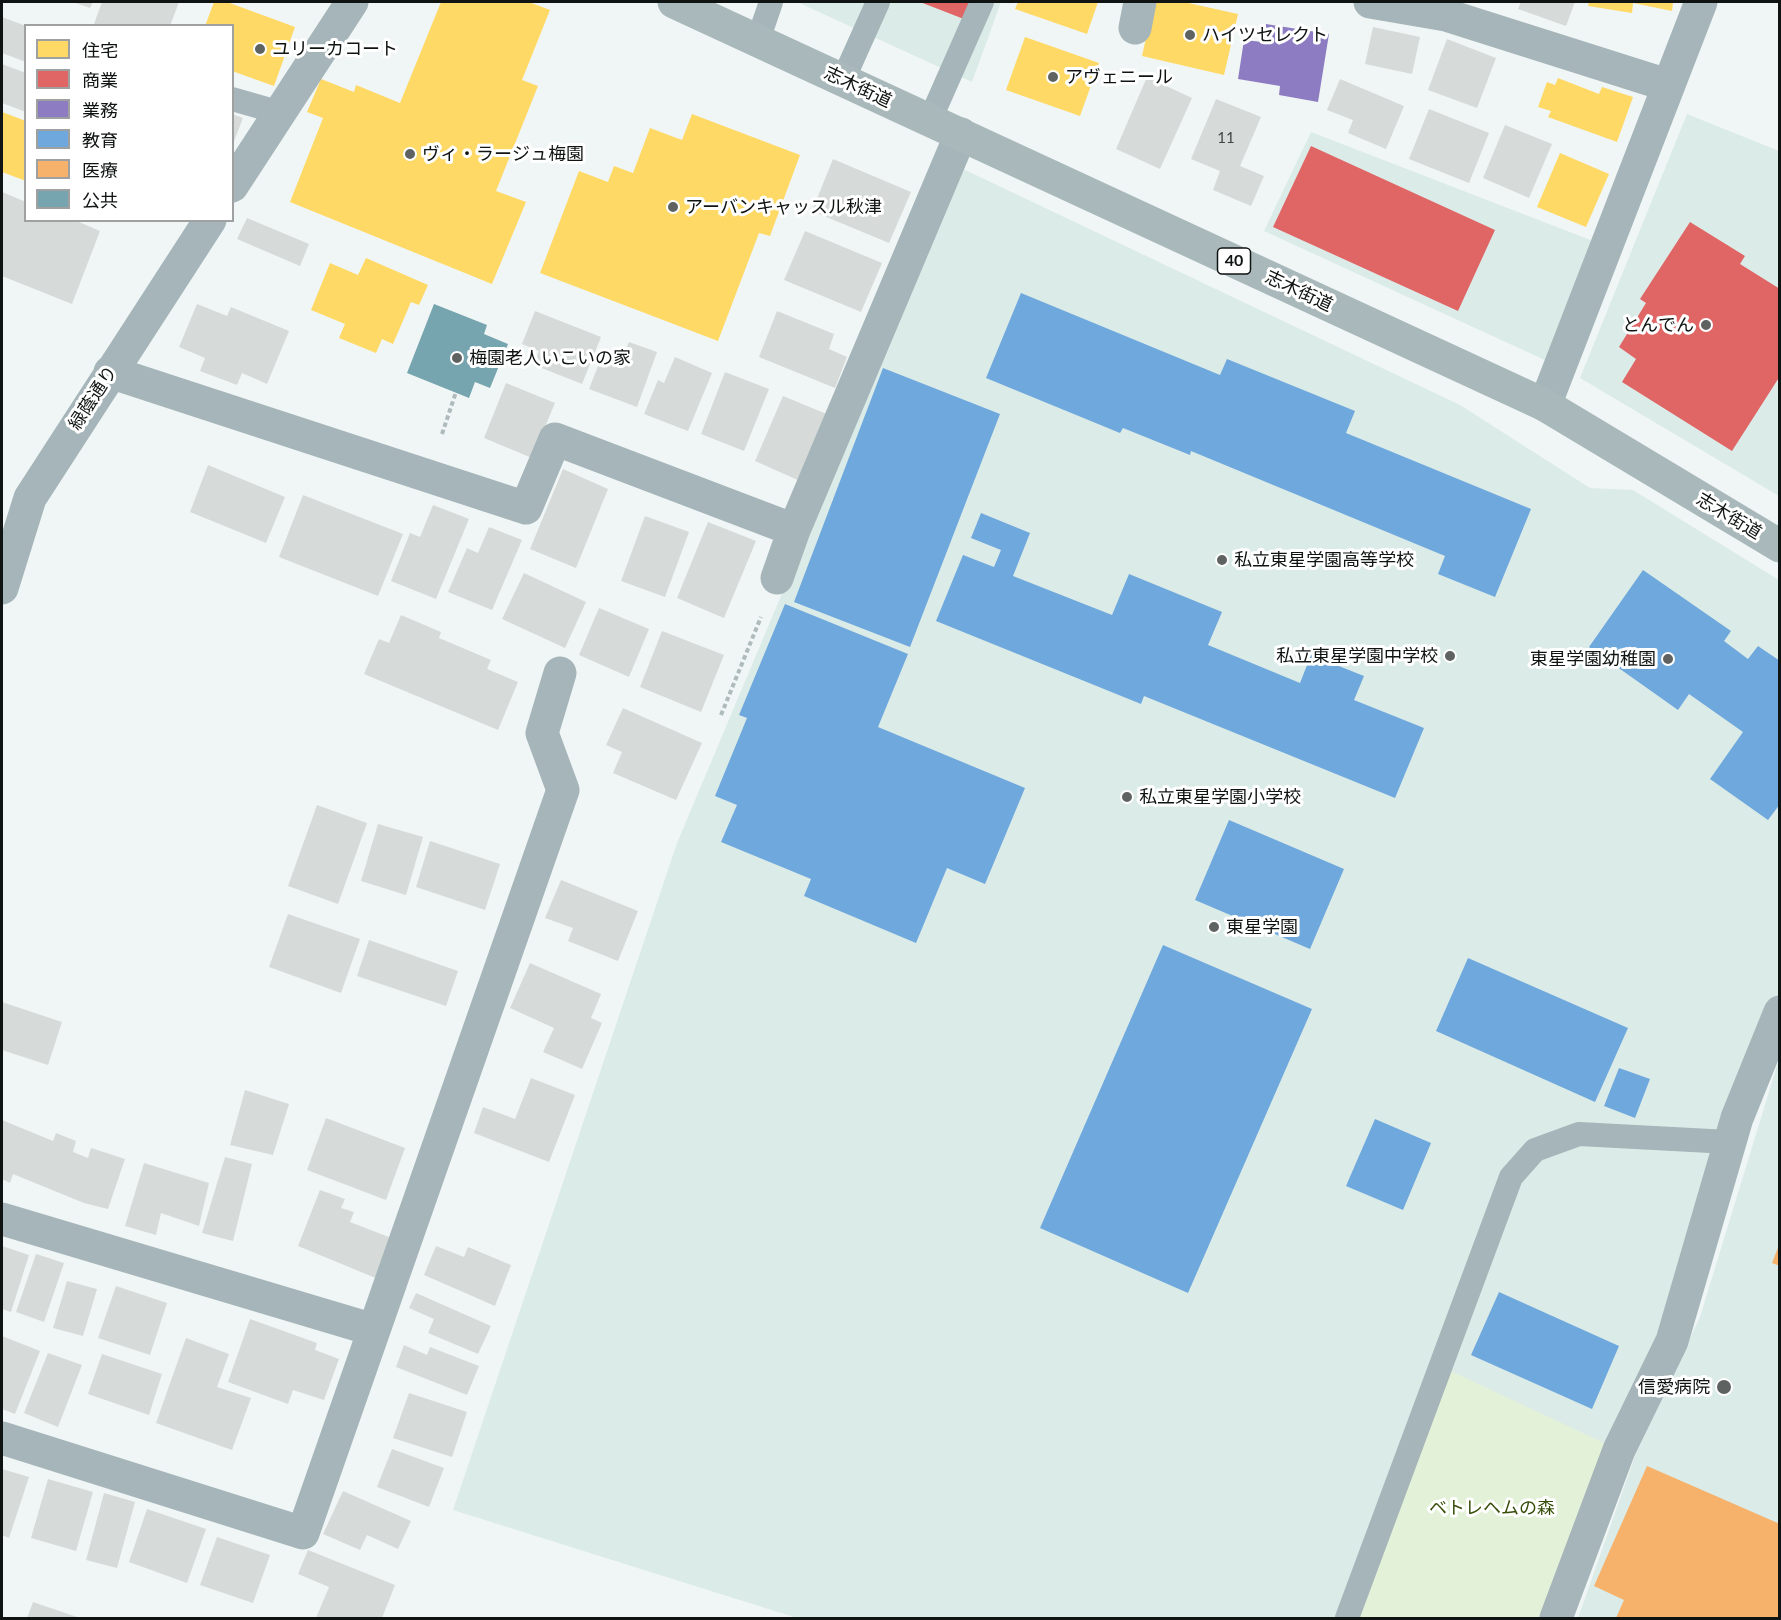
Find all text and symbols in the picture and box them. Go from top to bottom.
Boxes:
legend [24,24,234,222]
place label: ハイツセレクト [1202,24,1328,46]
marker: ハイツセレクト [1183,28,1197,42]
place label: ユリーカコート [272,38,398,60]
text: 住宅 [82,39,118,61]
marker: ユリーカコート [253,42,267,56]
street label: 志木街道 [821,62,895,112]
place label: アヴェニール [1065,66,1173,88]
text: 商業 [82,69,118,91]
marker: アヴェニール [1046,70,1060,84]
text: 業務 [82,99,118,121]
text: 教育 [82,129,118,151]
house number: 11 [1217,129,1235,147]
place label: ヴィ・ラージュ梅園 [422,143,584,165]
marker: ヴィ・ラージュ梅園 [403,147,417,161]
text: 医療 [82,159,118,181]
text: 公共 [82,189,118,211]
place label: アーバンキャッスル秋津 [685,196,882,218]
marker: アーバンキャッスル秋津 [666,200,680,214]
road number: 40 [1218,248,1250,274]
street label: 志木街道 [1262,266,1336,316]
place label: とんでん [1622,314,1694,336]
marker: とんでん [1699,318,1713,332]
place label: 梅園老人いこいの家 [469,347,631,369]
marker: 梅園老人いこいの家 [450,351,464,365]
street label: 緑蔭通り [64,362,122,434]
street label: 志木街道 [1693,488,1765,544]
place label: 私立東星学園高等学校 [1234,549,1414,571]
marker: 私立東星学園高等学校 [1215,553,1229,567]
place label: 私立東星学園中学校 [1276,645,1438,667]
place label: 東星学園幼稚園 [1530,648,1656,670]
marker: 私立東星学園中学校 [1443,649,1457,663]
marker: 東星学園幼稚園 [1661,652,1675,666]
place label: 私立東星学園小学校 [1139,786,1301,808]
marker: 私立東星学園小学校 [1120,790,1134,804]
place label: 東星学園 [1226,916,1298,938]
marker: 東星学園 [1207,920,1221,934]
place label: 信愛病院 [1638,1376,1710,1398]
marker: 信愛病院 [1715,1378,1733,1396]
park label: ベトレヘムの森 [1429,1497,1555,1519]

